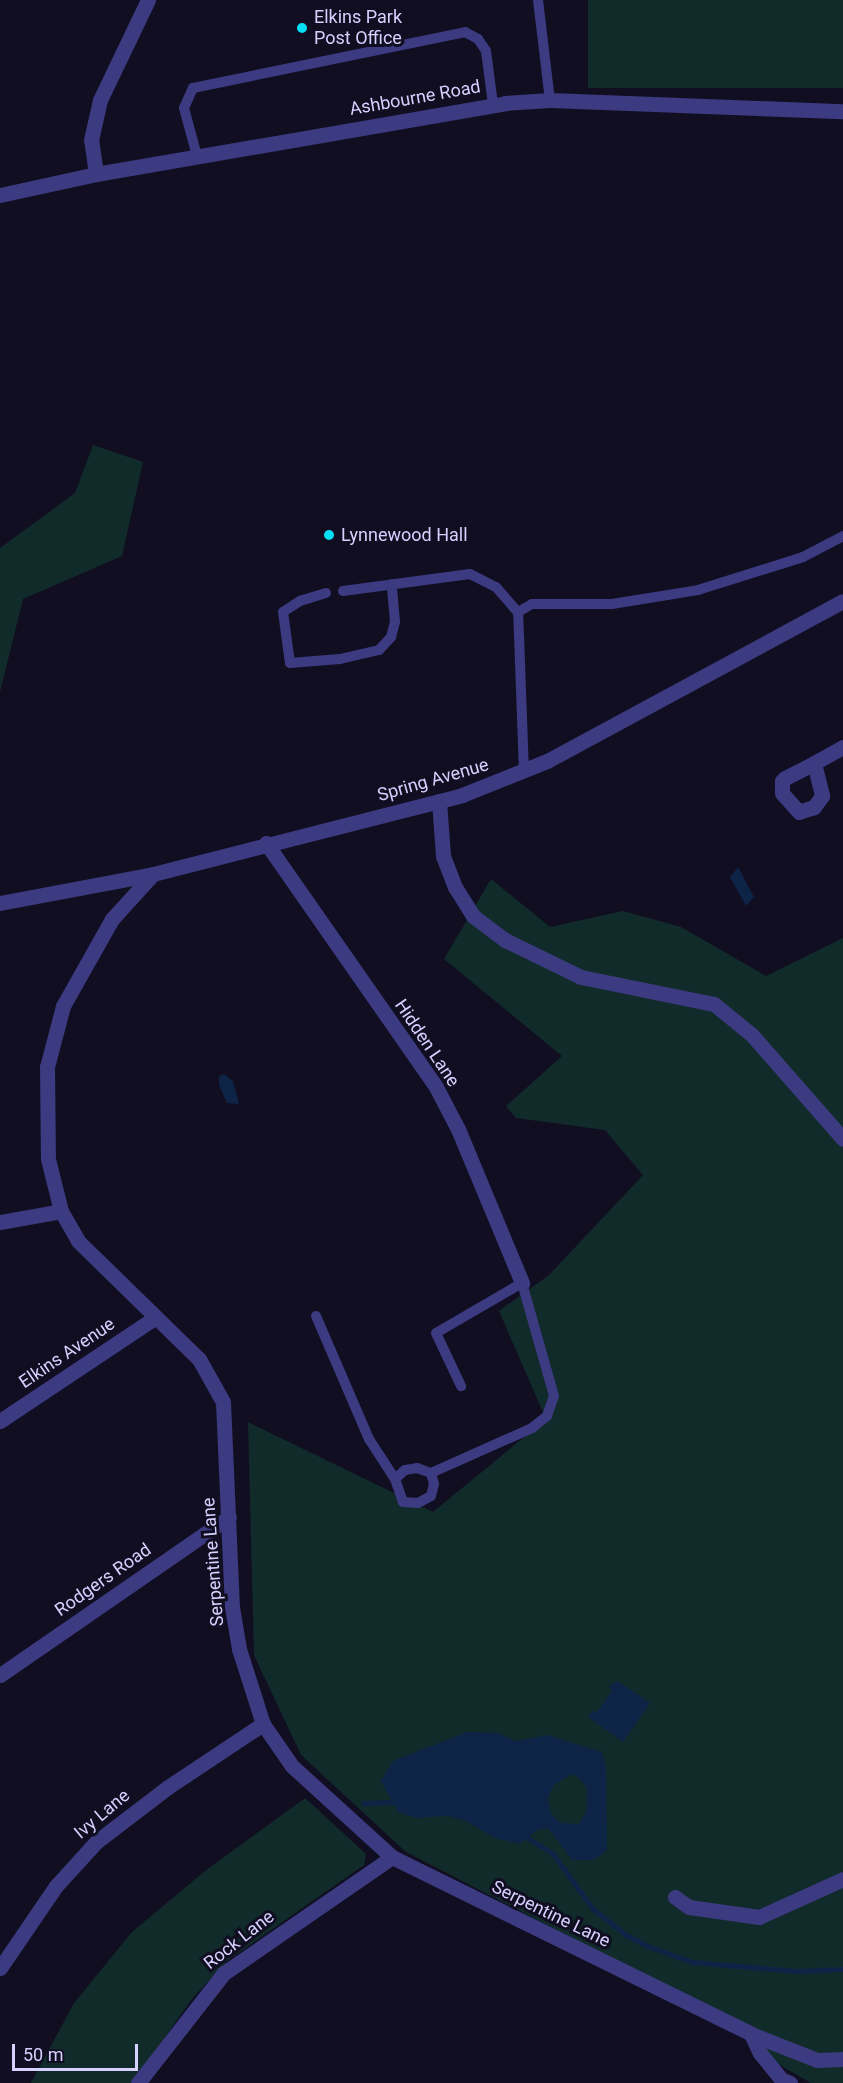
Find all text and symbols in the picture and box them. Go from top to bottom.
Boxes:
place label: Elkins Park Post Office [314,7,402,50]
marker: Elkins Park Post Office [295,21,309,35]
street label: Ashbourne Road [348,76,482,120]
place label: Lynnewood Hall [341,524,468,546]
marker: Lynnewood Hall [322,528,336,542]
street label: Spring Avenue [375,754,491,806]
street label: Hidden Lane [390,995,464,1091]
street label: Elkins Avenue [15,1313,119,1393]
street label: Serpentine Lane [198,1497,228,1627]
street label: Rodgers Road [51,1539,155,1621]
street label: Ivy Lane [70,1785,134,1843]
street label: Serpentine Lane [488,1876,614,1952]
street label: Rock Lane [200,1906,278,1974]
scale bar [15,2032,141,2070]
text: 50 m [23,2044,63,2065]

